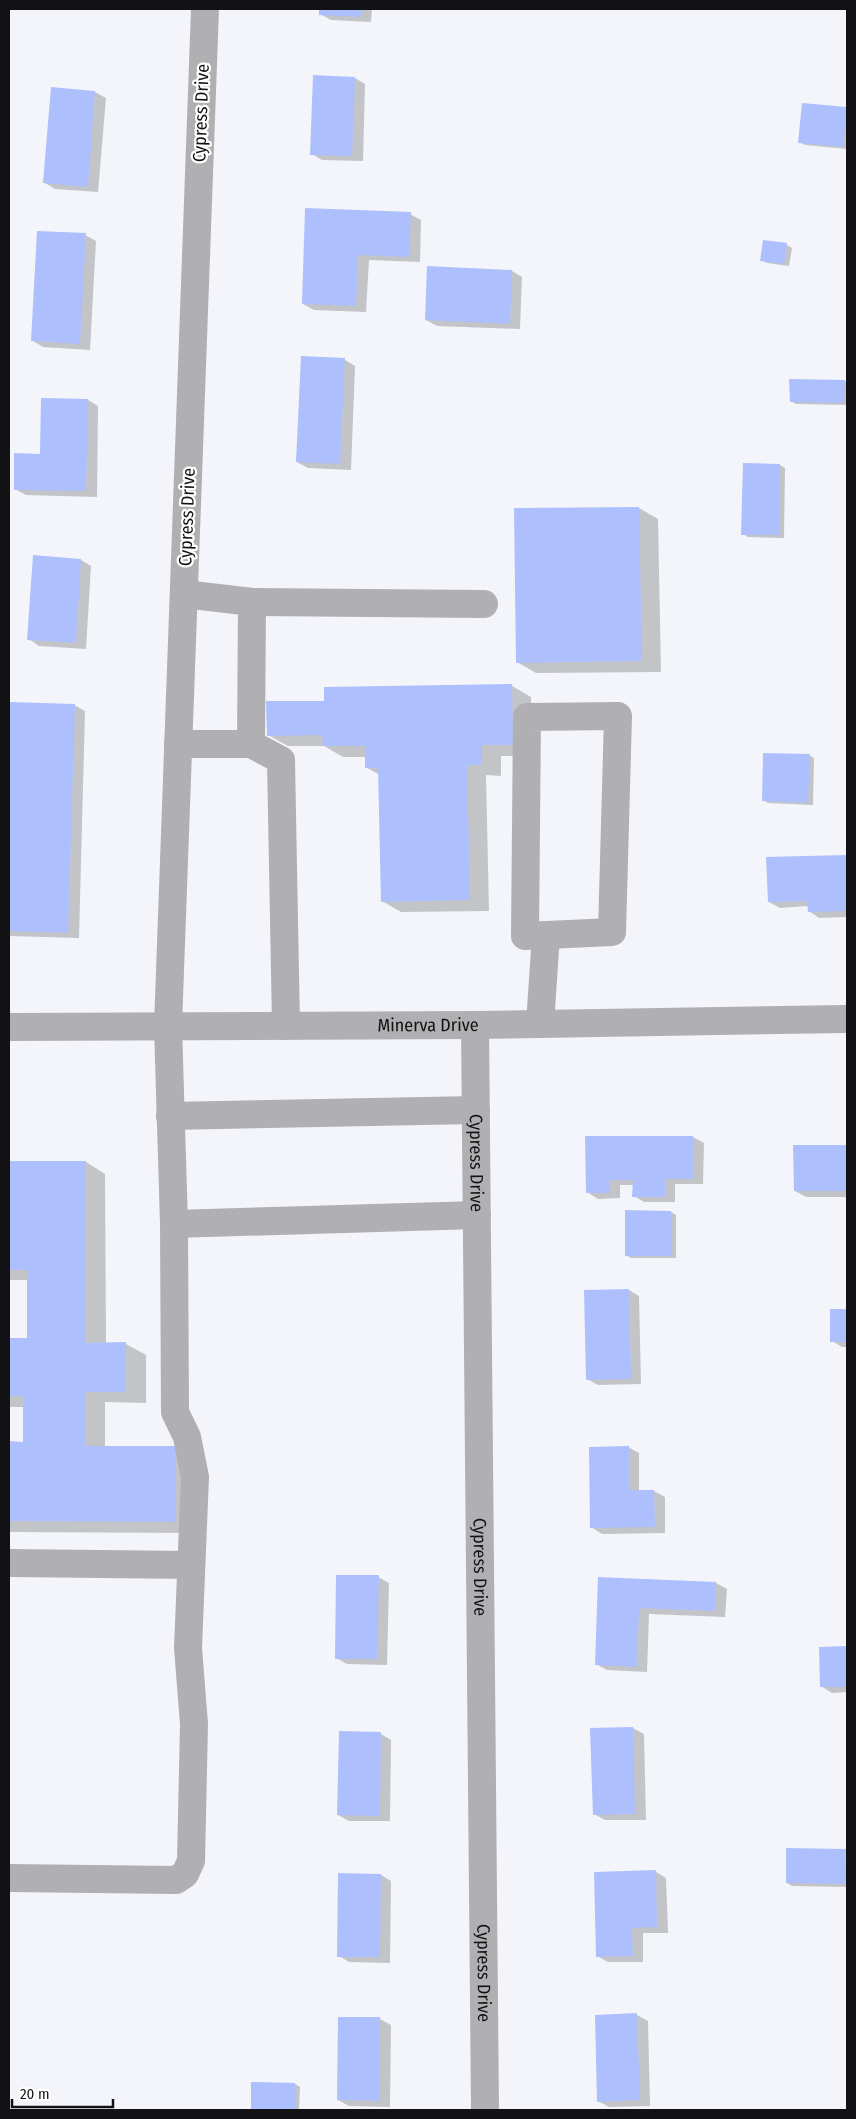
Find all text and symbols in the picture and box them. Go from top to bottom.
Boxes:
street label: Cypress Drive [188,64,214,162]
street label: Cypress Drive [174,468,200,566]
street label: Minerva Drive [377,1014,479,1036]
street label: Cypress Drive [465,1114,488,1212]
street label: Cypress Drive [469,1518,491,1616]
street label: Cypress Drive [472,1924,495,2022]
scale bar [12,2076,114,2108]
text: 20 m [20,2085,50,2103]

